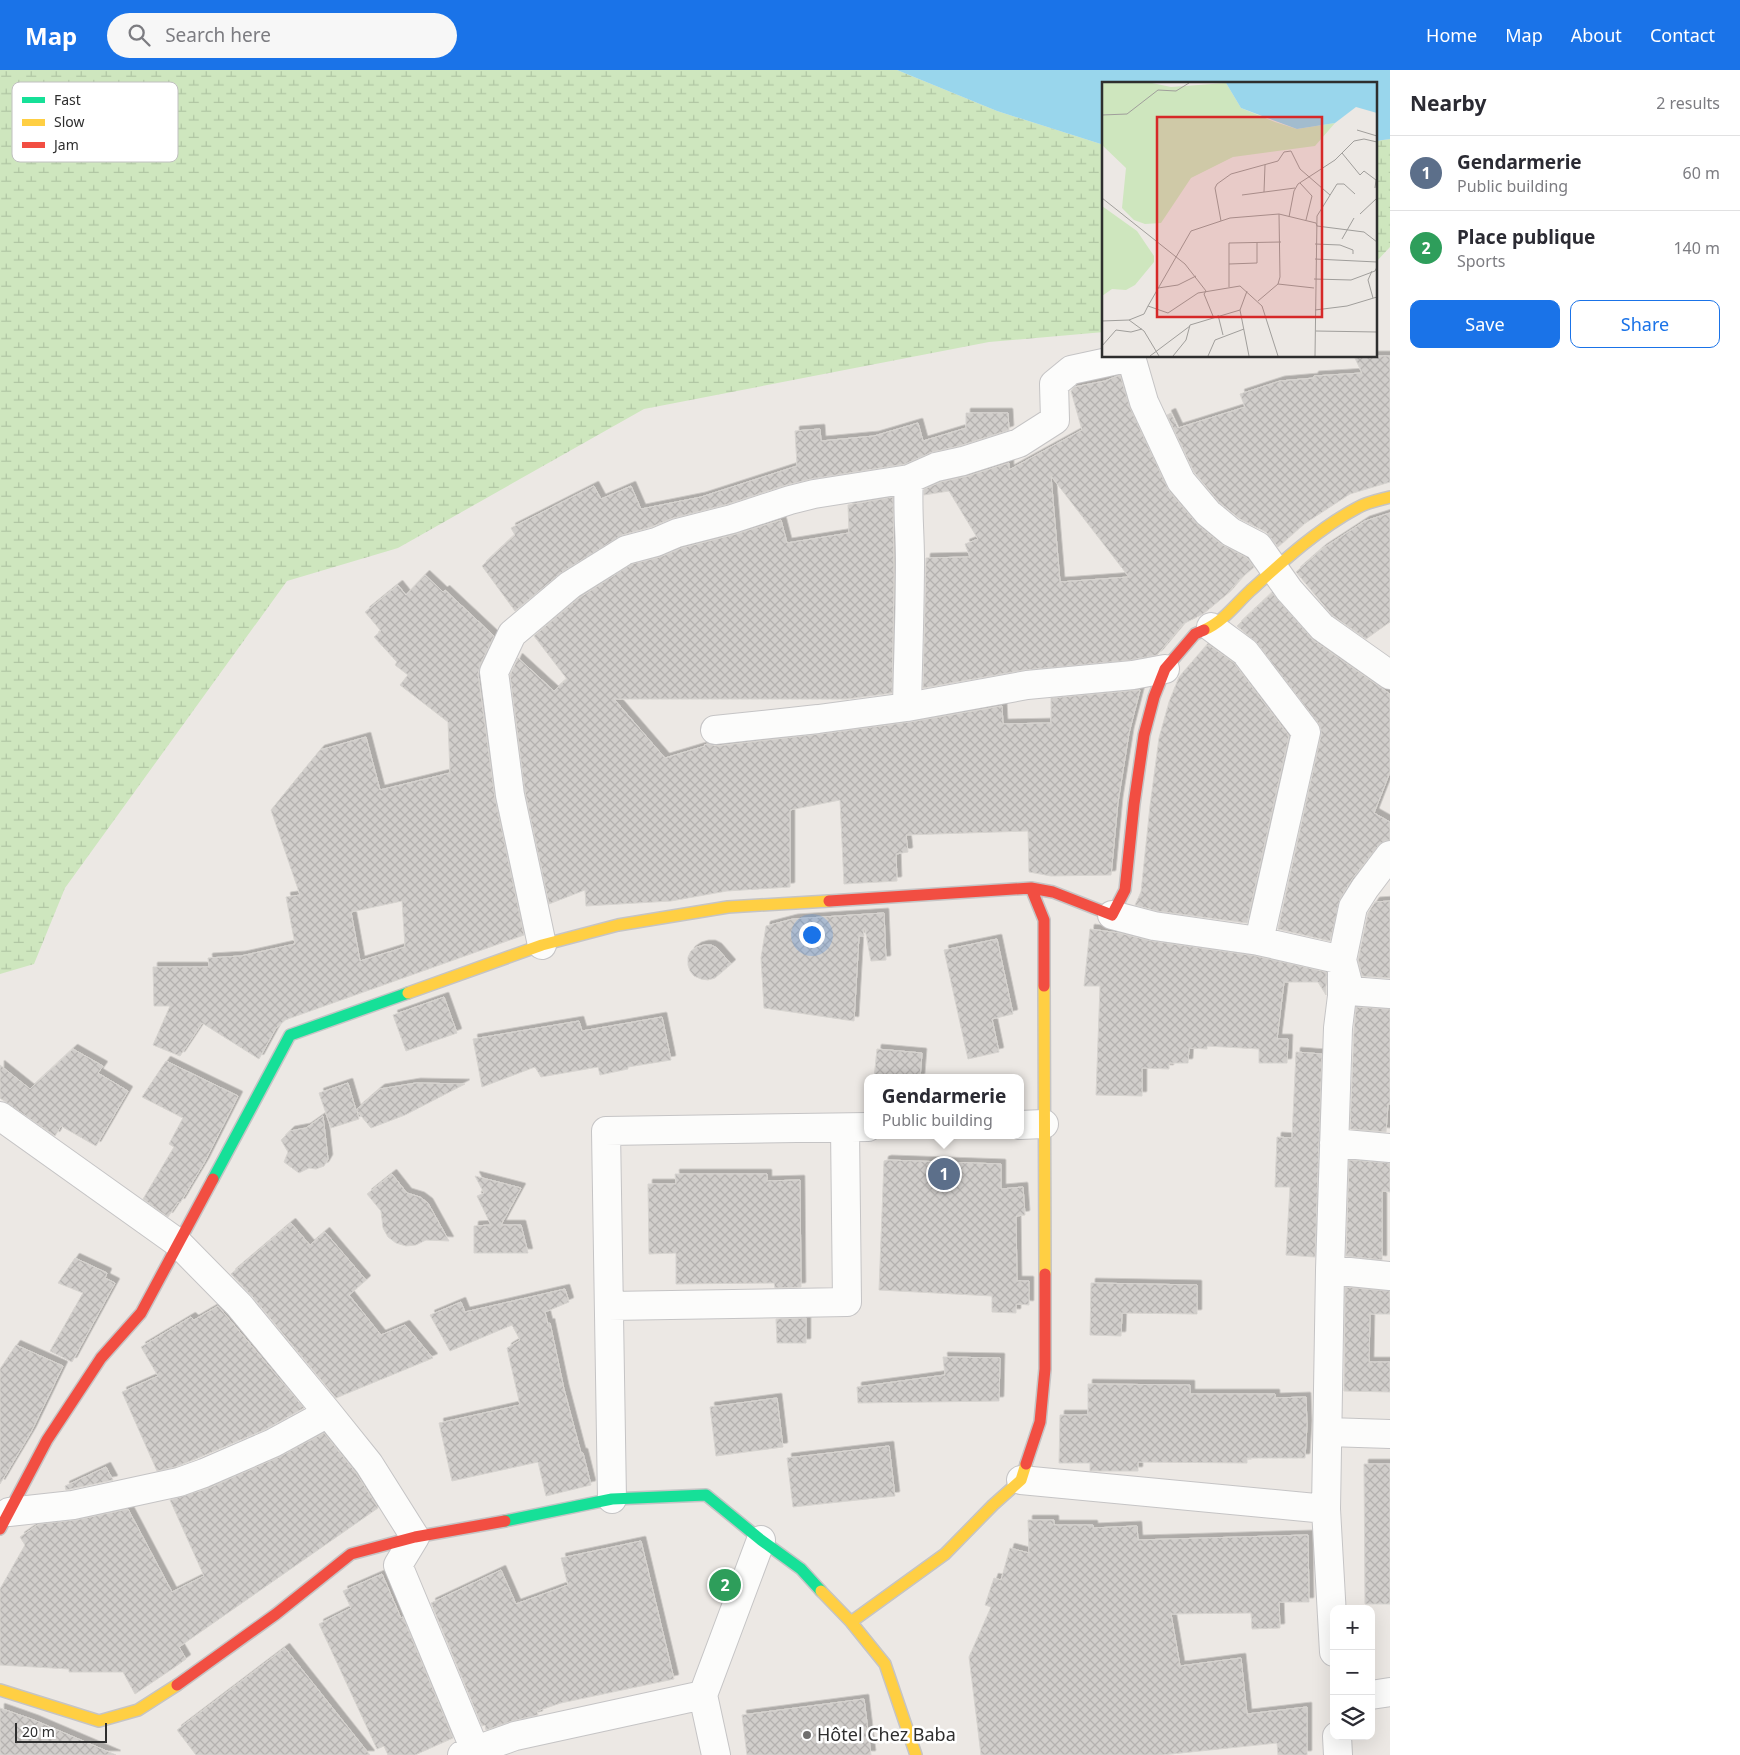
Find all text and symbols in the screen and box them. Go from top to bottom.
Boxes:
search box [107,13,457,58]
text: Map [25,19,77,52]
icon: search [125,21,153,49]
text: Search here [165,22,271,48]
text: Home [1426,23,1477,47]
text: Map [1505,23,1543,47]
text: About [1571,23,1622,47]
text: Contact [1650,23,1715,47]
legend [12,82,178,162]
inset map [1102,82,1378,358]
text: Nearby [1410,89,1486,117]
text: Fast [54,90,81,109]
text: 2 results [1656,92,1720,114]
text: Slow [54,112,85,131]
text: Jam [52,135,79,154]
text: Gendarmerie [1457,149,1582,175]
text: 1 [1421,162,1431,184]
text: 60 m [1683,162,1720,184]
text: Public building [1457,175,1568,197]
text: Place publique [1457,224,1595,250]
text: 2 [1421,237,1431,259]
text: 140 m [1673,237,1720,259]
text: Sports [1457,250,1505,272]
button: Save [1410,300,1560,348]
button: Share [1570,300,1720,348]
your location [799,922,825,948]
popup [864,1074,1024,1139]
text: Gendarmerie [882,1083,1006,1109]
text: Public building [882,1109,993,1131]
pin: 1 [928,1155,960,1193]
pin: 2 [709,1566,741,1604]
map controls [1330,1605,1375,1740]
button: + [1330,1605,1375,1650]
button: − [1330,1650,1375,1695]
button: layers [1330,1695,1375,1740]
scale bar [15,1720,108,1743]
text: 20 m [22,1722,55,1741]
place label: Hôtel Chez Baba [817,1722,956,1746]
marker: Hôtel Chez Baba [801,1729,813,1741]

